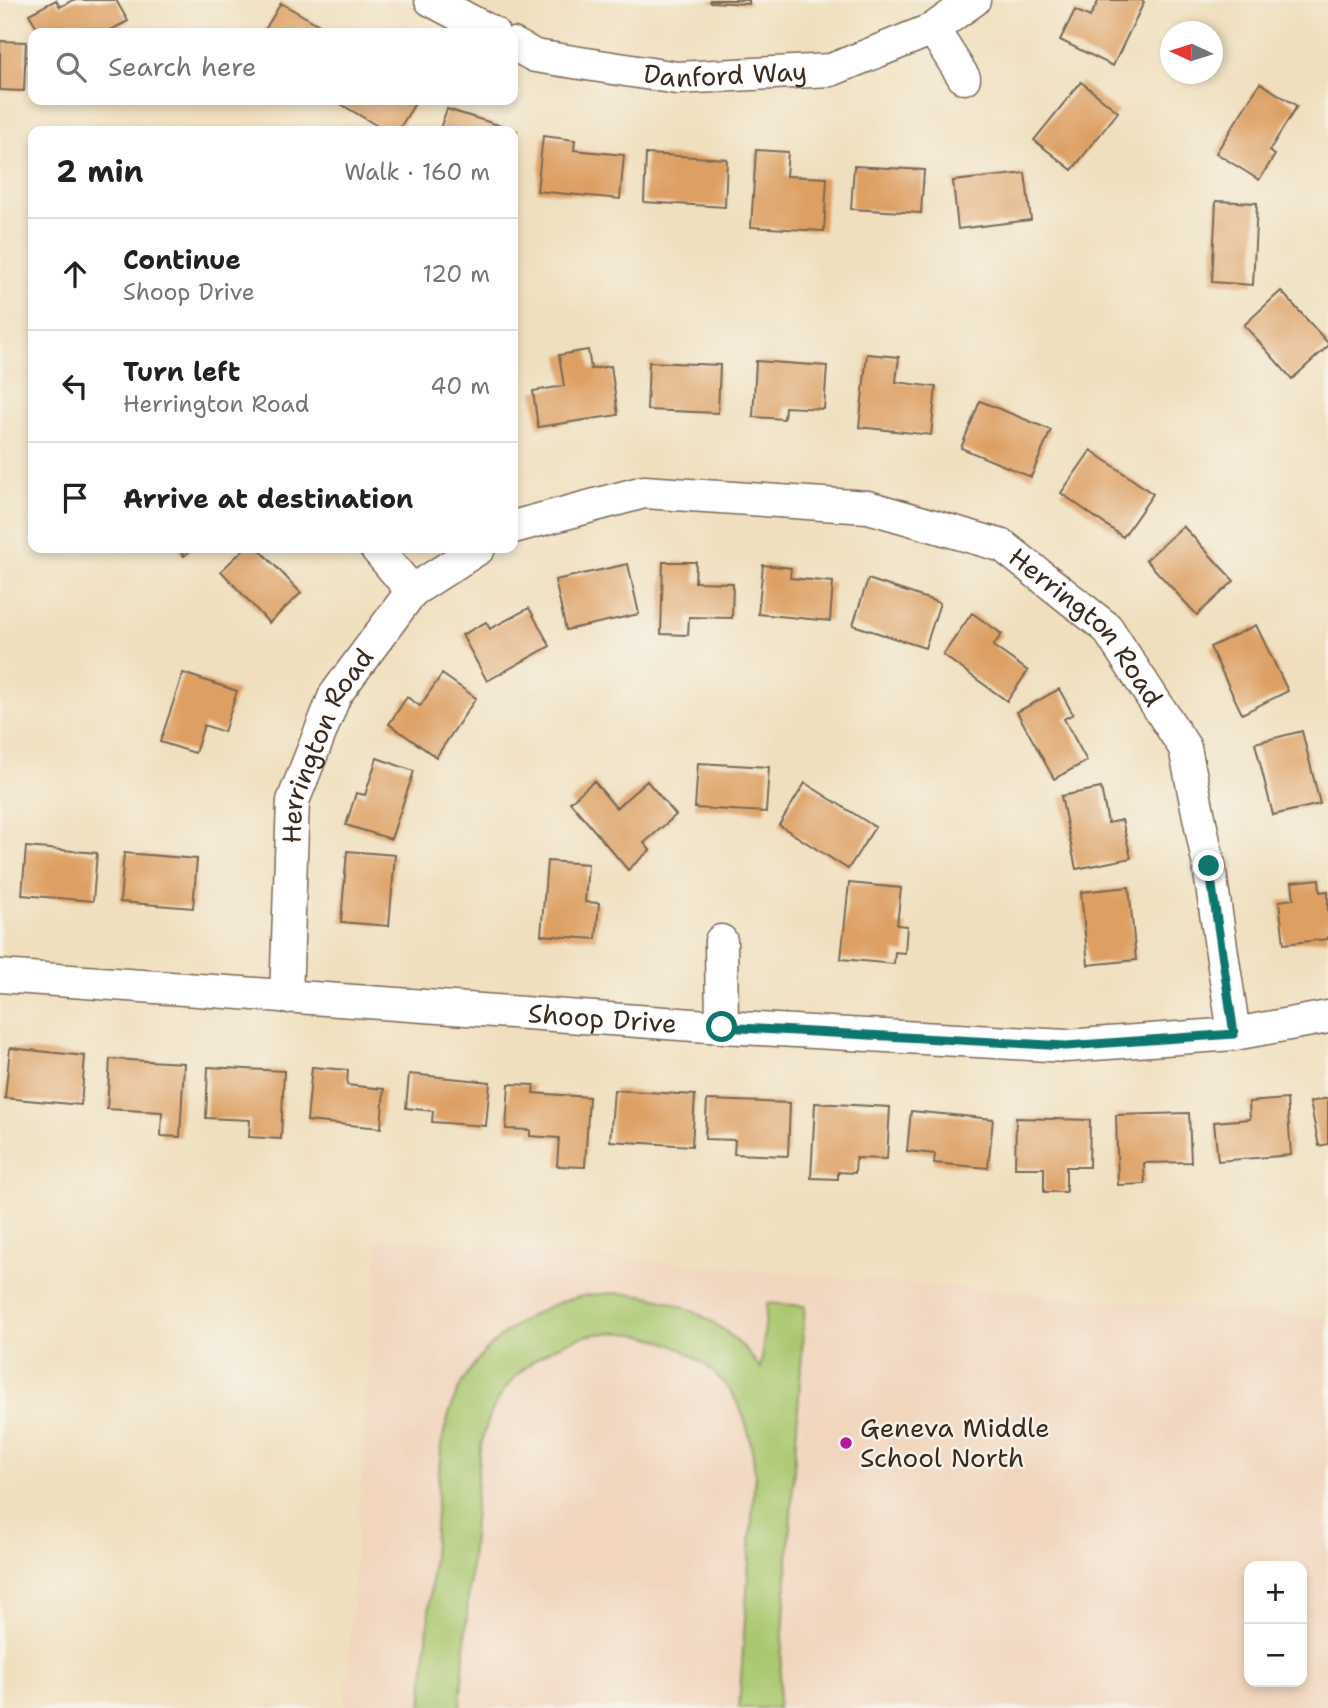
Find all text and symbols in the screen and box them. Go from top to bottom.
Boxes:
north arrow [1160,21,1223,84]
search box [28,28,518,105]
icon: search [52,48,90,86]
text: Search here [108,49,257,84]
street label: Danford Way [641,53,808,95]
text: 2 min [56,151,143,192]
text: Walk · 160 m [344,157,490,187]
text: Continue [123,242,241,277]
icon: ahead [56,255,94,293]
text: 120 m [422,259,490,289]
text: Shoop Drive [123,277,255,307]
text: Turn left [123,354,240,389]
icon: left [56,367,94,405]
text: 40 m [430,371,490,401]
text: Herrington Road [123,389,309,419]
icon: arrive [56,479,94,517]
text: Arrive at destination [123,481,413,516]
street label: Herrington Road [1002,539,1171,713]
street label: Herrington Road [273,641,381,844]
route end [1193,850,1224,881]
street label: Shoop Drive [527,995,678,1041]
route start [706,1011,737,1042]
place label: Geneva Middle School North [860,1410,1050,1475]
marker: Geneva Middle School North [838,1435,854,1451]
map controls [1244,1561,1307,1687]
button: + [1244,1561,1307,1624]
button: − [1244,1624,1307,1687]

